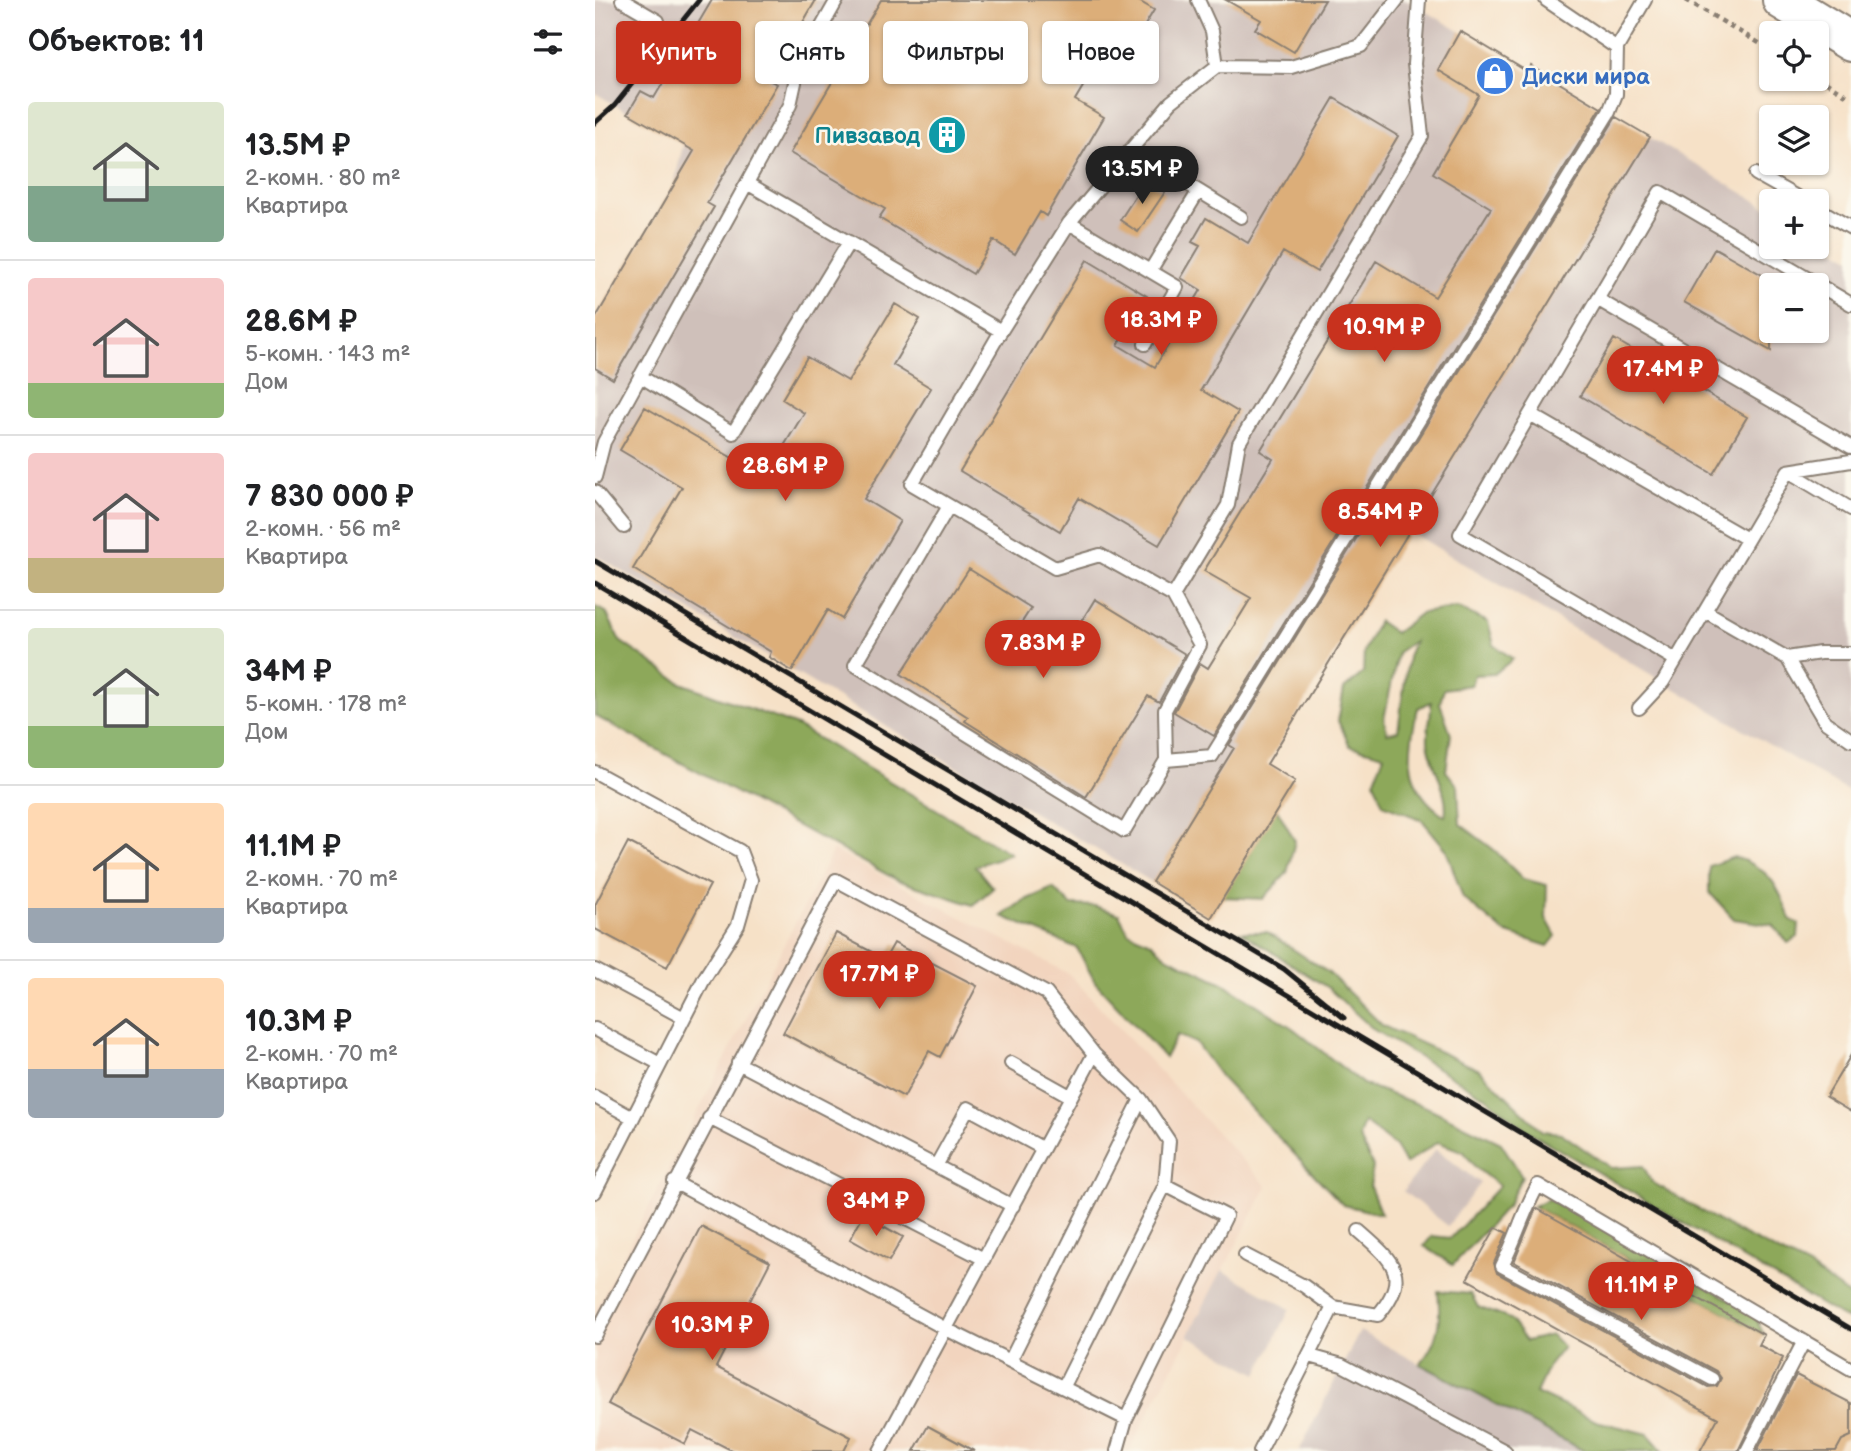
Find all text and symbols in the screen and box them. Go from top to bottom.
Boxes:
chip: Купить [616,21,741,84]
chip: Снять [755,21,869,84]
chip: Фильтры [883,21,1028,84]
chip: Новое [1042,21,1159,84]
map controls [1759,21,1829,343]
button: locate [1759,21,1829,91]
icon: filters [529,23,567,61]
text: Объектов: 11 [28,24,205,60]
shop icon: Диски мира [1474,55,1516,97]
place label: Диски мира [1522,63,1650,91]
button: layers [1759,105,1829,175]
building icon: Пивзавод [926,114,968,156]
place label: Пивзавод [815,122,920,150]
text: 13.5M ₽ [245,128,350,164]
icon: home [84,130,168,214]
pin: 13.5M ₽ [1077,146,1207,206]
text: 13.5M ₽ [1102,155,1182,183]
text: 2-комн. · 80 m² [245,164,401,192]
button: + [1759,189,1829,259]
text: Квартира [245,192,348,220]
button: − [1759,273,1829,343]
pin: 18.3M ₽ [1096,298,1226,357]
text: 28.6M ₽ [245,304,357,340]
pin: 10.9M ₽ [1319,304,1449,364]
icon: home [84,306,168,390]
text: 18.3M ₽ [1120,306,1202,334]
text: 10.9M ₽ [1343,313,1425,341]
text: 5-комн. · 143 m² [245,340,410,368]
pin: 17.4M ₽ [1598,346,1728,406]
text: 17.4M ₽ [1623,355,1703,383]
text: Дом [245,368,288,396]
pin: 28.6M ₽ [720,444,850,503]
text: 28.6M ₽ [742,452,828,480]
text: 7 830 000 ₽ [245,479,414,515]
icon: home [84,481,168,565]
pin: 8.54M ₽ [1315,490,1445,549]
text: 8.54M ₽ [1337,498,1423,526]
text: 2-комн. · 56 m² [245,515,401,543]
text: Квартира [245,543,348,571]
pin: 7.83M ₽ [978,620,1108,680]
text: 7.83M ₽ [1001,629,1085,657]
text: 34M ₽ [245,654,332,690]
icon: home [84,656,168,740]
text: 5-комн. · 178 m² [245,690,407,718]
text: Дом [245,718,288,746]
text: 11.1M ₽ [245,829,341,865]
icon: home [84,831,168,915]
text: 2-комн. · 70 m² [245,865,398,893]
text: Квартира [245,893,348,921]
pin: 17.7M ₽ [814,951,944,1011]
text: 17.7M ₽ [839,960,919,988]
text: 10.3M ₽ [245,1004,352,1040]
icon: home [84,1006,168,1090]
text: 2-комн. · 70 m² [245,1040,398,1068]
text: Квартира [245,1068,348,1096]
pin: 34M ₽ [827,1178,925,1238]
text: 34M ₽ [843,1187,909,1215]
pin: 11.1M ₽ [1576,1262,1706,1322]
text: 11.1M ₽ [1604,1271,1678,1299]
pin: 10.3M ₽ [647,1302,777,1362]
text: 10.3M ₽ [671,1311,753,1339]

